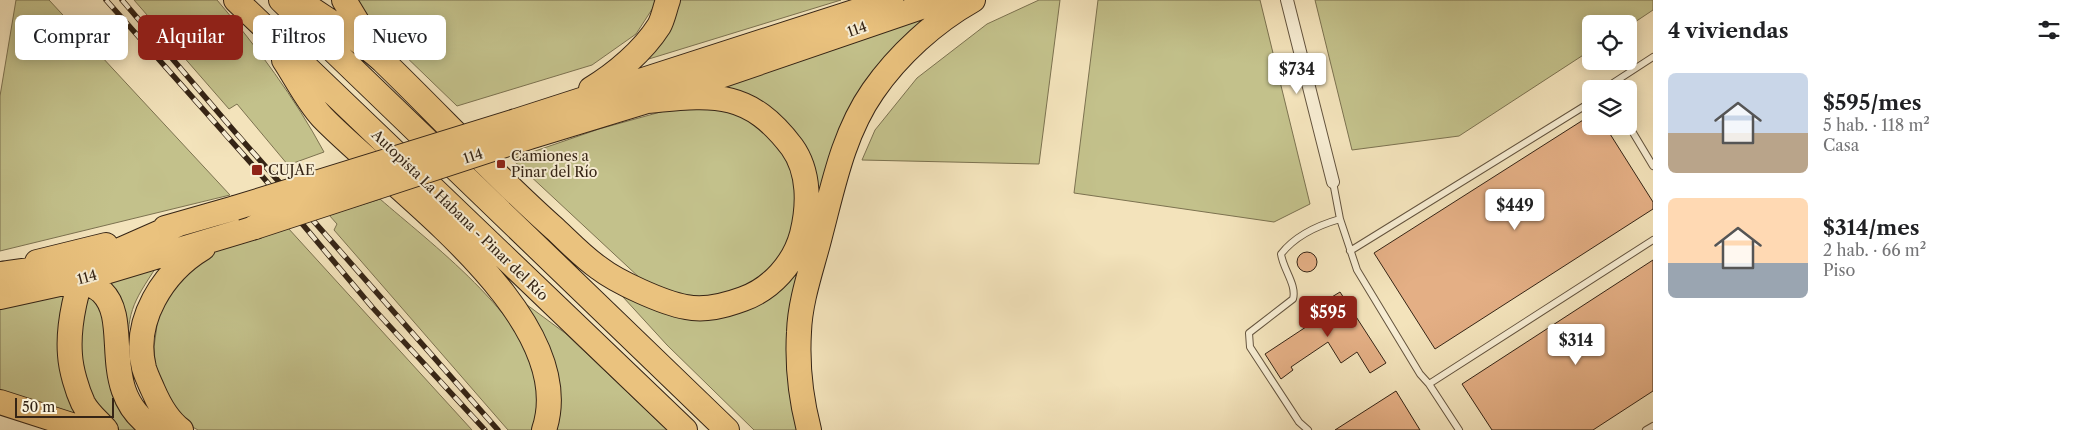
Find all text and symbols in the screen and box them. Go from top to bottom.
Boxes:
chip: Comprar [15,15,128,60]
chip: Alquilar [138,15,243,60]
chip: Filtros [253,15,344,60]
chip: Nuevo [354,15,446,60]
map controls [1582,15,1637,135]
button: locate [1582,15,1637,70]
icon: filters [2035,16,2063,44]
street label: 114 [845,17,869,41]
text: 4 viviendas [1668,18,1788,43]
pin: $734 [1267,52,1327,95]
text: $734 [1279,59,1315,79]
button: layers [1582,80,1637,135]
text: $595/mes [1823,90,1922,115]
icon: home [1708,93,1768,153]
text: 5 hab. · 118 m² [1823,115,1930,135]
street label: Autopista La Habana - Pinar del Río [367,125,552,304]
text: Casa [1823,135,1859,155]
street label: 114 [461,144,485,168]
place label: Camiones a Pinar del Río [511,147,597,181]
marker: Camiones a Pinar del Río [495,158,507,170]
place label: CUJAE [268,161,315,179]
marker: CUJAE [250,163,264,177]
pin: $449 [1485,188,1545,231]
text: $449 [1496,195,1534,215]
text: $314/mes [1823,215,1920,240]
icon: home [1708,218,1768,278]
text: 2 hab. · 66 m² [1823,240,1926,260]
text: Piso [1823,260,1855,280]
street label: 114 [75,266,99,288]
pin: $595 [1298,296,1358,338]
text: $595 [1310,302,1346,322]
pin: $314 [1546,324,1606,366]
text: $314 [1559,330,1593,350]
scale bar [15,395,114,418]
text: 50 m [22,398,55,416]

